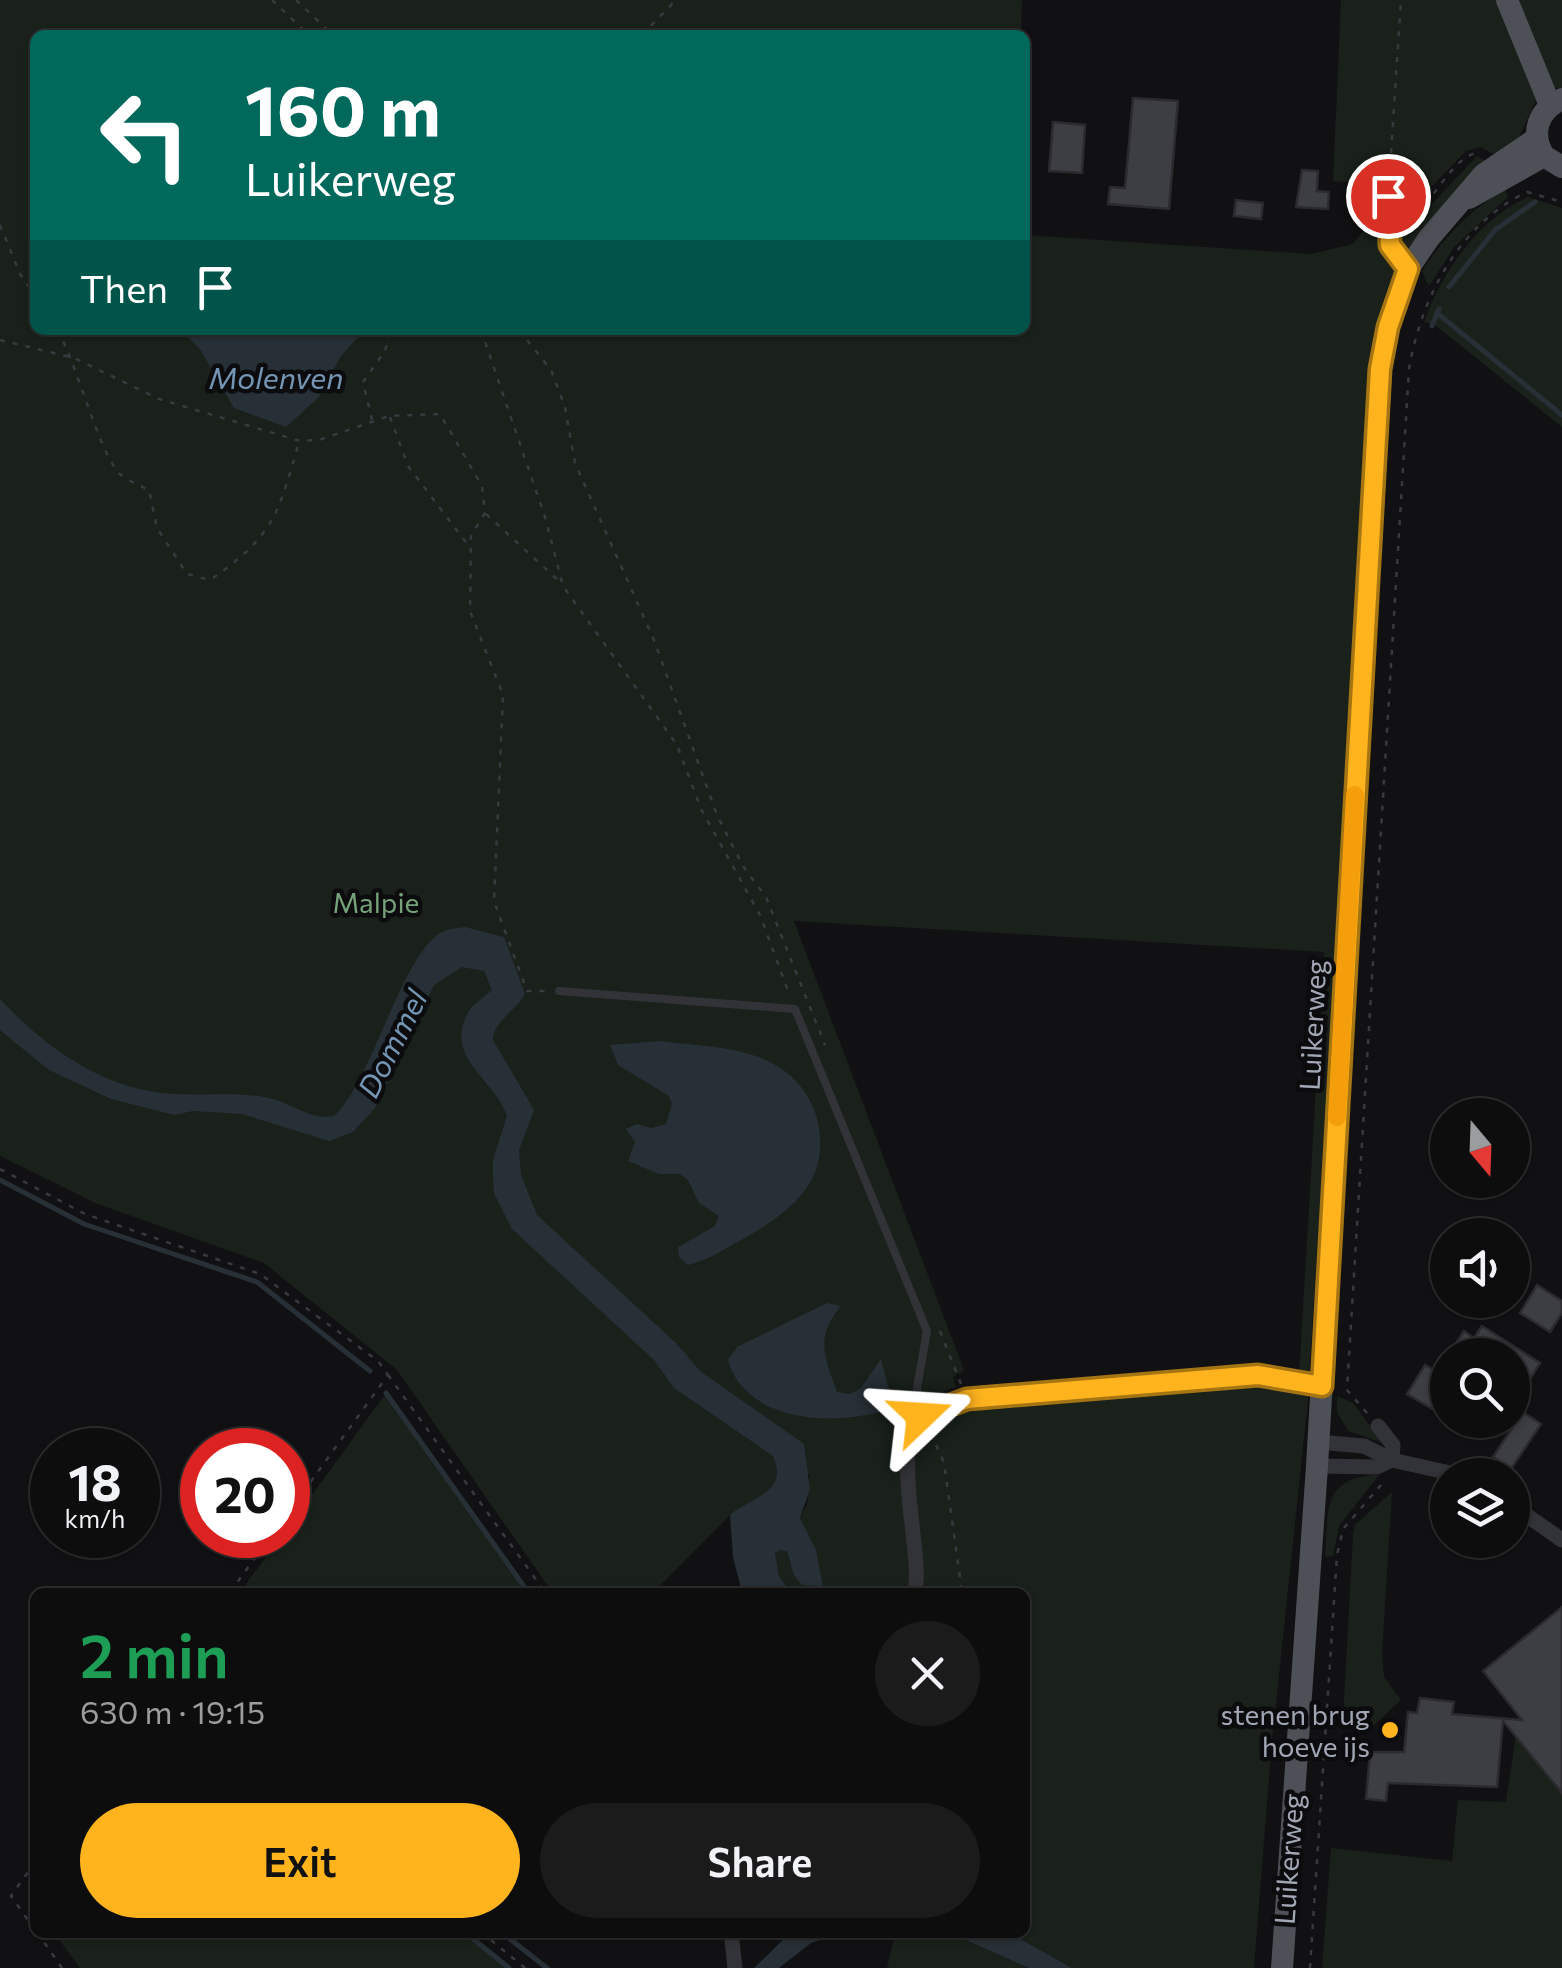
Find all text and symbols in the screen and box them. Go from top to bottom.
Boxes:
text: 160 m [245,65,441,150]
icon: left [80,70,210,200]
text: Luikerweg [245,150,456,205]
pin [1346,154,1431,239]
icon: arrive [1361,169,1416,224]
icon: arrive [188,260,243,315]
text: Then [80,264,168,311]
water label: Molenven [209,358,343,395]
park label: Malpie [333,885,419,919]
street label: Luikerweg [1292,959,1332,1091]
water label: Dommel [348,982,434,1103]
north arrow [1430,1098,1530,1198]
map controls [1430,1098,1530,1558]
button: sound [1430,1218,1530,1318]
button: search [1430,1338,1530,1438]
position arrow [869,1364,973,1468]
speed limit sign: 20 [180,1428,310,1558]
text: 18 [68,1450,122,1511]
button: layers [1430,1458,1530,1558]
text: km/h [65,1503,125,1533]
text: 2 min [80,1617,229,1690]
button: close [875,1621,980,1726]
text: 630 m · 19:15 [80,1691,265,1731]
place label: stenen brug hoeve ijs [1221,1697,1370,1763]
marker: stenen brug hoeve ijs [1379,1719,1401,1741]
street label: Luikerweg [1266,1792,1310,1926]
button: Exit [80,1803,520,1918]
button: Share [540,1803,980,1918]

